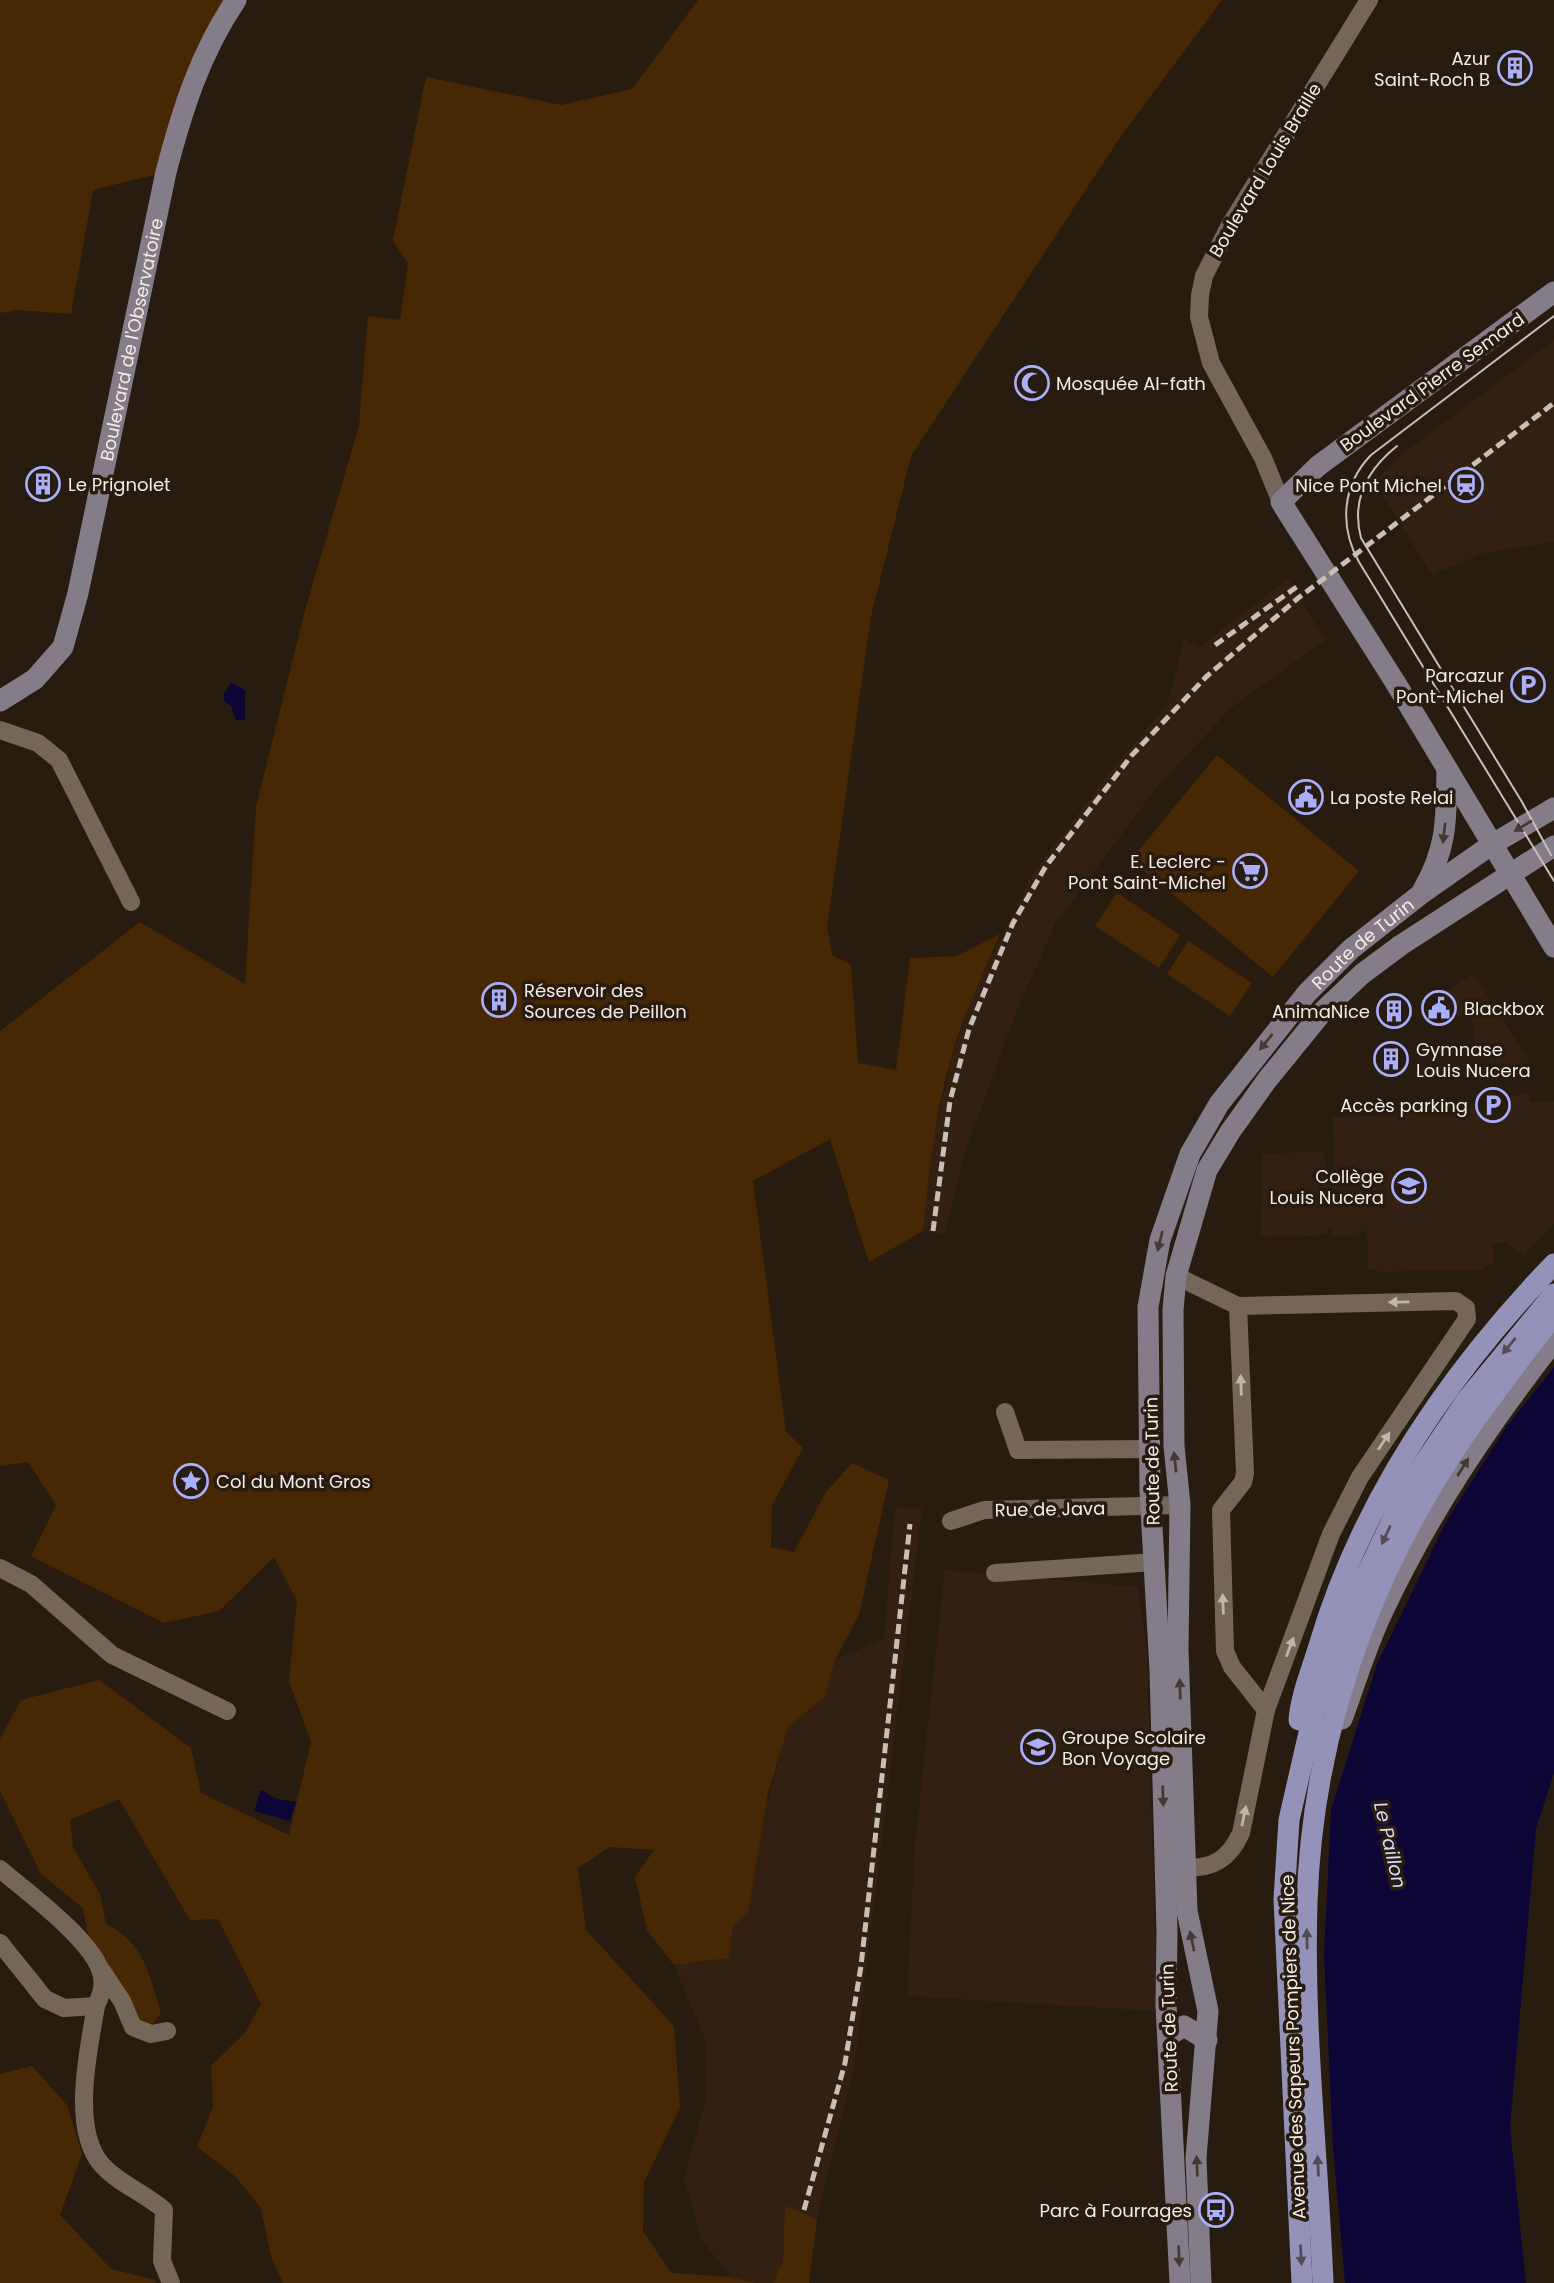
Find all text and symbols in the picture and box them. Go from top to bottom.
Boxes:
place label: Azur Saint-Roch B [1374,46,1490,92]
building icon: Azur Saint-Roch B [1496,49,1534,87]
street label: Boulevard Louis Braille [1203,78,1327,262]
street label: Boulevard de l'Observatoire [93,216,169,463]
street label: Boulevard Pierre Semard [1335,307,1529,457]
mosque icon: Mosquée Al-fath [1013,364,1051,402]
place label: Mosquée Al-fath [1056,371,1206,396]
building icon: Le Prignolet [24,465,62,503]
station icon: Nice Pont Michel [1447,466,1485,504]
place label: Le Prignolet [68,472,171,497]
place label: Nice Pont Michel [1295,473,1442,498]
place label: Parcazur Pont-Michel [1396,663,1504,709]
parking icon: Parcazur Pont-Michel [1509,666,1547,704]
public building icon: La poste Relai [1287,778,1325,816]
place label: La poste Relai [1330,785,1453,810]
one-way arrow [1513,820,1532,833]
one-way arrow [1439,823,1450,845]
place label: E. Leclerc - Pont Saint-Michel [1068,849,1226,895]
supermarket icon: E. Leclerc - Pont Saint-Michel [1231,852,1269,890]
street label: Route de Turin [1305,892,1419,995]
place label: Réservoir des Sources de Peillon [524,978,687,1024]
building icon: Réservoir des Sources de Peillon [480,981,518,1019]
public building icon: Blackbox [1420,989,1458,1027]
building icon: AnimaNice [1375,992,1413,1030]
place label: Blackbox [1464,996,1545,1021]
place label: AnimaNice [1272,999,1370,1024]
one-way arrow [1258,1032,1273,1050]
place label: Gymnase Louis Nucera [1416,1037,1531,1083]
building icon: Gymnase Louis Nucera [1372,1040,1410,1078]
parking icon: Accès parking [1474,1086,1512,1124]
place label: Accès parking [1340,1093,1468,1118]
place label: Collège Louis Nucera [1269,1164,1384,1210]
school or university icon: Collège Louis Nucera [1390,1167,1428,1205]
one-way arrow [1155,1230,1166,1252]
one-way arrow [1387,1297,1409,1308]
one-way arrow [1502,1336,1517,1354]
one-way arrow [1236,1374,1247,1396]
street label: Route de Turin [1138,1397,1166,1525]
one-way arrow [1378,1431,1391,1451]
one-way arrow [1170,1451,1181,1473]
one-way arrow [1456,1457,1469,1477]
place icon: Col du Mont Gros [172,1462,210,1500]
place label: Col du Mont Gros [216,1469,371,1494]
street label: Rue de Java [995,1496,1105,1522]
one-way arrow [1380,1525,1391,1545]
one-way arrow [1218,1593,1229,1615]
one-way arrow [1285,1636,1296,1657]
one-way arrow [1175,1678,1186,1700]
place label: Groupe Scolaire Bon Voyage [1062,1725,1206,1771]
school or university icon: Groupe Scolaire Bon Voyage [1019,1728,1057,1766]
one-way arrow [1158,1785,1169,1807]
water label: Le Paillon [1367,1799,1413,1891]
one-way arrow [1239,1805,1250,1827]
street label: Avenue des Sapeurs Pompiers de Nice [1274,1874,1312,2220]
one-way arrow [1302,1927,1313,1949]
one-way arrow [1187,1930,1198,1952]
street label: Route de Turin [1154,1963,1184,2093]
one-way arrow [1191,2155,1203,2177]
one-way arrow [1312,2155,1323,2177]
bus stop icon: Parc à Fourrages [1197,2191,1235,2229]
place label: Parc à Fourrages [1040,2198,1192,2223]
one-way arrow [1295,2244,1306,2266]
one-way arrow [1174,2245,1185,2267]

